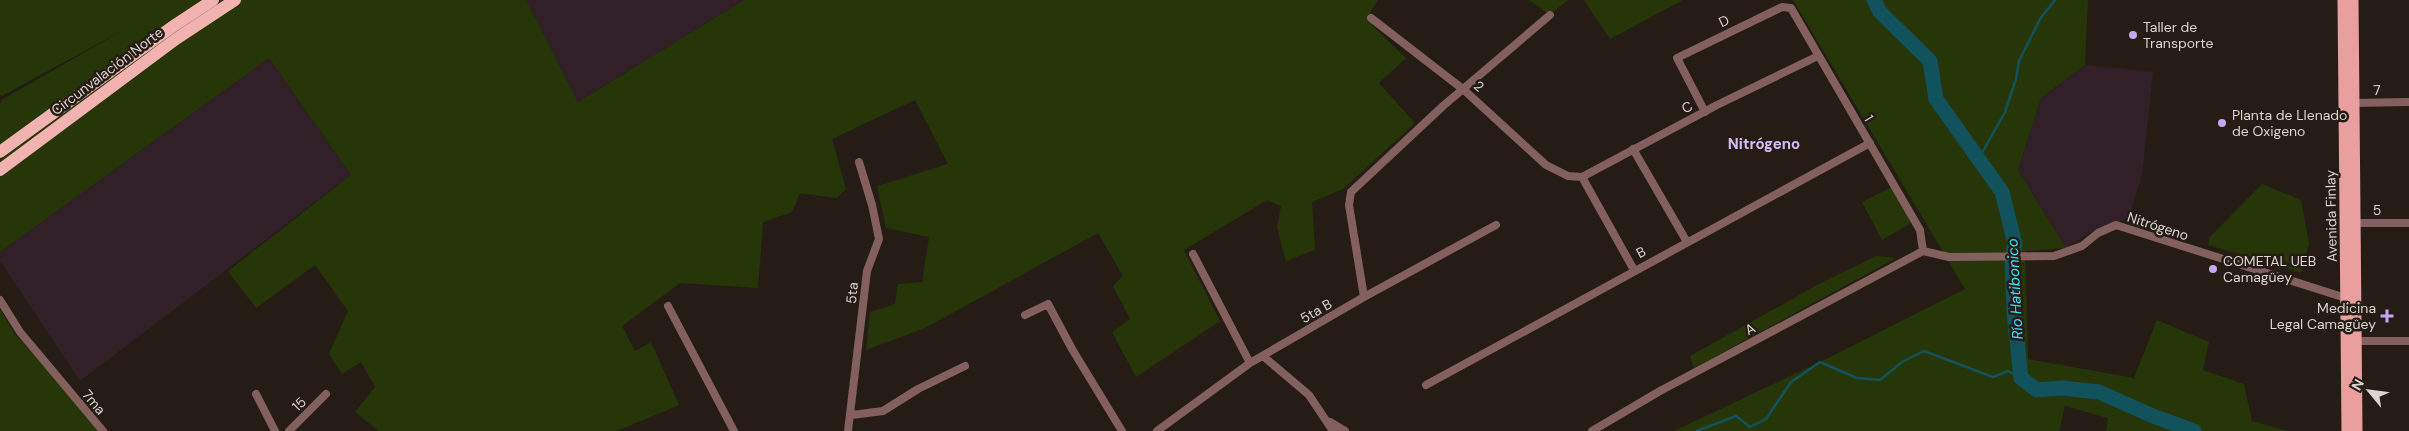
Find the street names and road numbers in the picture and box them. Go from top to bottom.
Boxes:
street label: D [1716,11,1732,31]
street label: Circunvalación Norte [47,23,167,119]
street label: 2 [1470,77,1488,95]
street label: 7 [2373,81,2381,99]
street label: C [1678,97,1696,117]
street label: 1 [1860,111,1878,125]
street label: Avenida Finlay [2321,170,2341,262]
street label: 5 [2373,201,2381,219]
street label: Nitrógeno [2125,208,2191,244]
street label: B [1633,242,1649,262]
street label: 5ta [842,281,862,305]
street label: 5ta B [1297,295,1335,327]
street label: A [1742,319,1758,339]
street label: 7ma [78,386,110,418]
street label: 15 [288,393,310,415]

